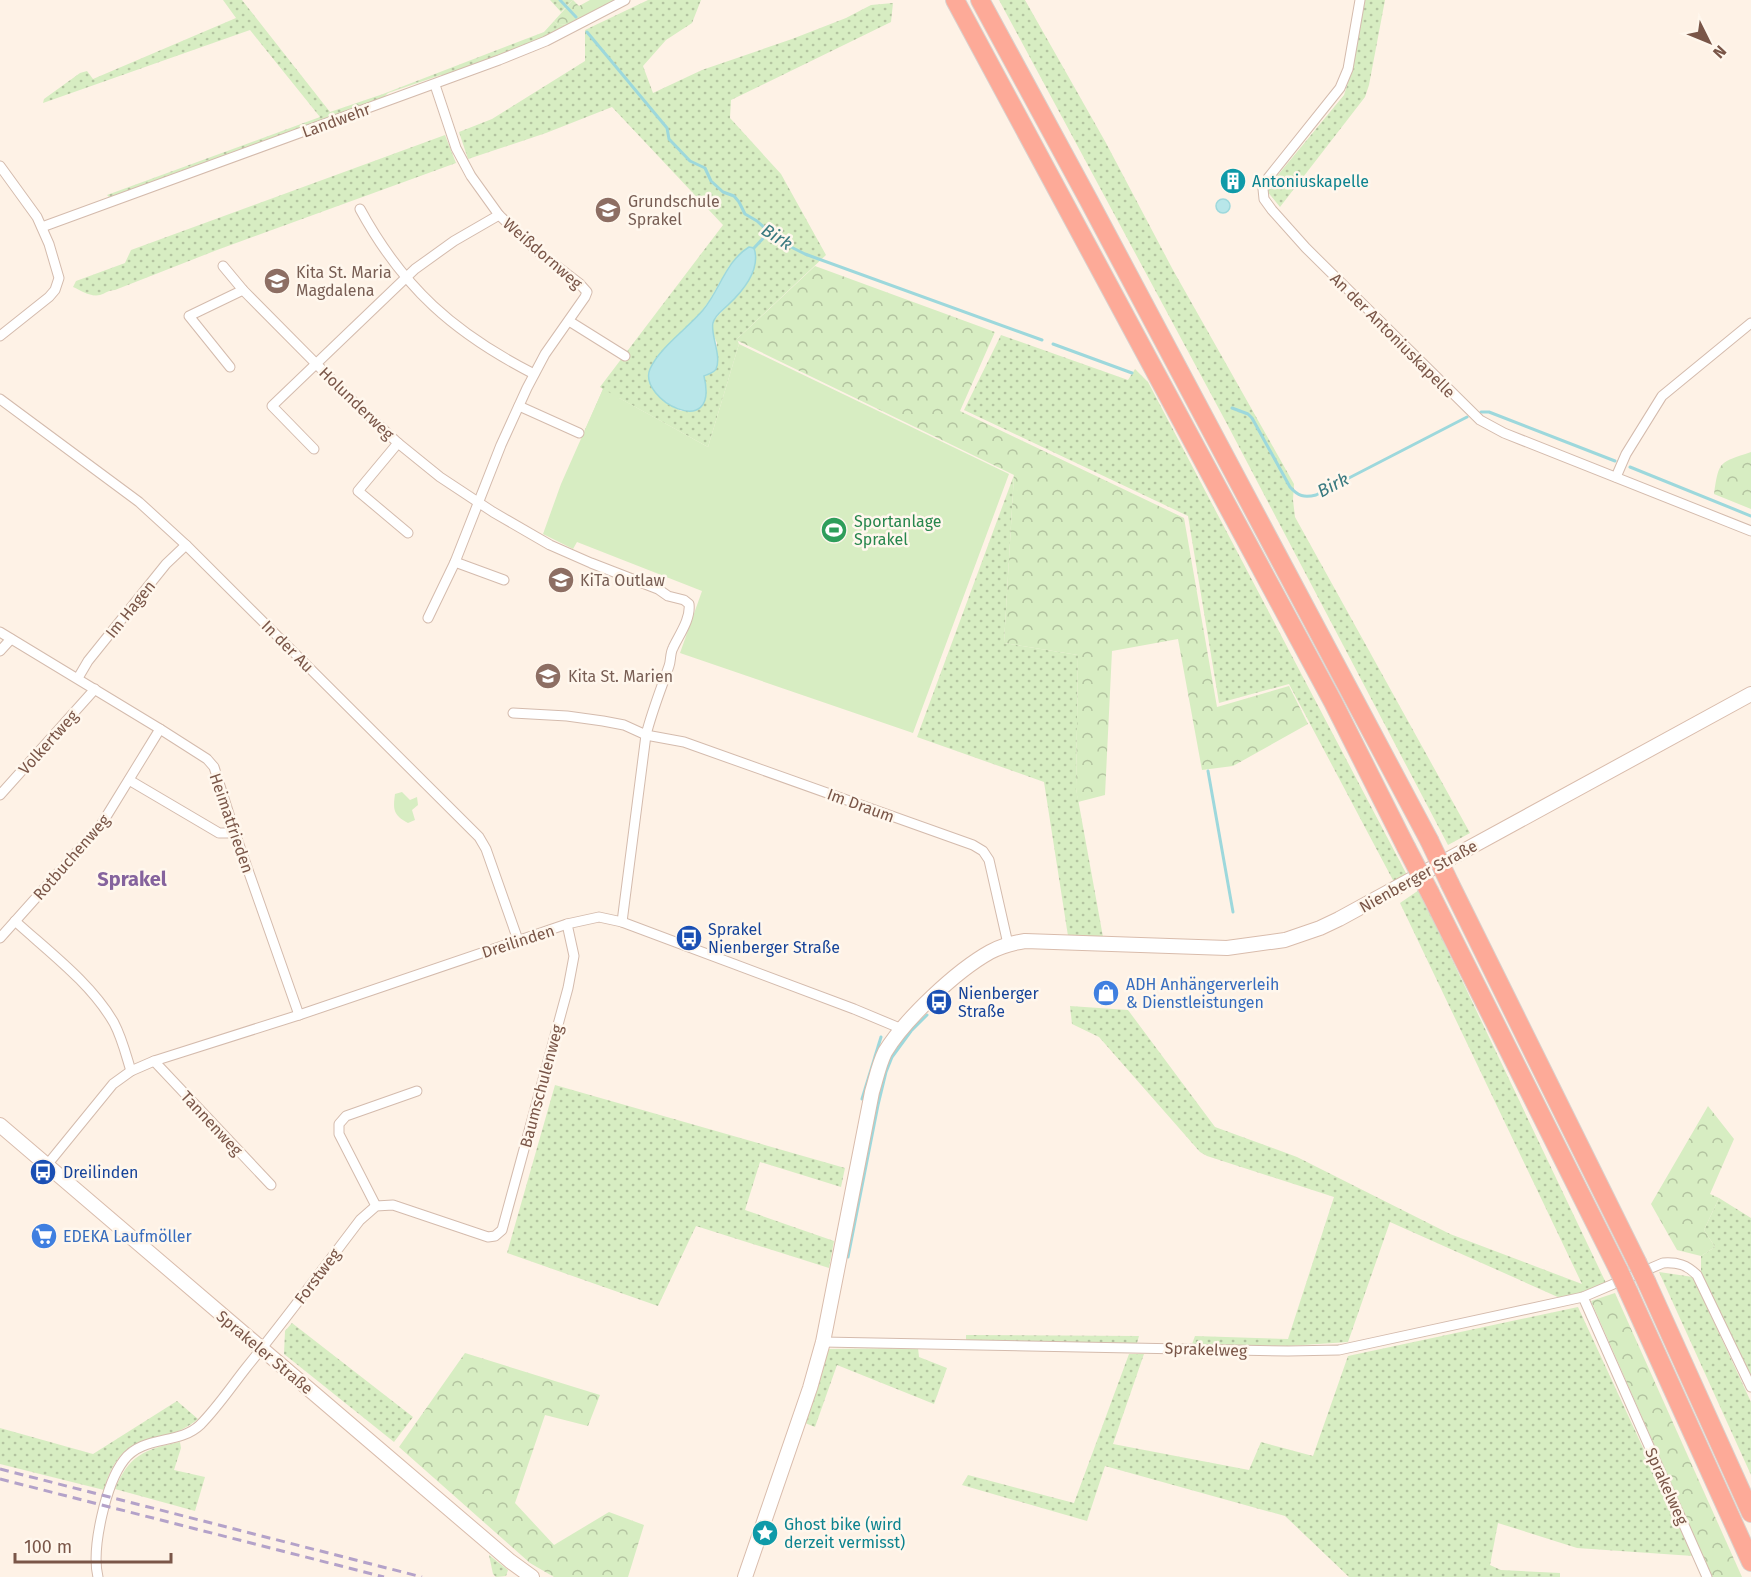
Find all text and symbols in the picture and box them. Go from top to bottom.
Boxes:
north arrow [1679,12,1739,72]
text: N [1709,42,1730,62]
street label: Landwehr [299,99,374,142]
building icon: Antoniuskapelle [1218,166,1248,196]
place label: Antoniuskapelle [1252,172,1369,191]
place label: Grundschule Sprakel [628,192,720,229]
school or university icon: Grundschule Sprakel [593,195,623,225]
street label: Weißdornweg [499,214,587,293]
water label: Birk [757,219,797,255]
place label: Kita St. Maria Magdalena [296,263,392,300]
school or university icon: Kita St. Maria Magdalena [262,266,292,296]
street label: An der Antoniuskapelle [1326,269,1459,402]
street label: Holunderweg [315,363,398,444]
water label: Birk [1314,468,1353,502]
place label: Sportanlage Sprakel [854,512,941,549]
sports icon: Sportanlage Sprakel [819,515,849,545]
school or university icon: KiTa Outlaw [546,565,576,595]
place label: KiTa Outlaw [580,571,666,590]
street label: Im Hagen [102,577,159,642]
street label: In der Au [258,616,318,676]
school or university icon: Kita St. Marien [533,661,563,691]
place label: Kita St. Marien [568,667,673,686]
street label: Volkertweg [15,706,83,778]
street label: Heimatfrieden [205,771,258,876]
street label: Im Draum [825,785,897,826]
street label: Rotbuchenweg [29,810,114,904]
street label: Nienberger Straße [1356,836,1481,917]
district label: Sprakel [97,867,167,891]
place label: Sprakel Nienberger Straße [708,920,840,957]
street label: Dreilinden [479,921,557,962]
bus stop icon: Sprakel Nienberger Straße [674,923,704,953]
place label: ADH Anhängerverleih & Dienstleistungen [1126,975,1279,1012]
shop icon: ADH Anhängerverleih & Dienstleistungen [1091,978,1121,1008]
place label: Nienberger Straße [958,984,1039,1021]
bus stop icon: Nienberger Straße [924,987,954,1017]
street label: Baumschulenweg [516,1022,567,1150]
street label: Tannenweg [177,1087,247,1160]
bus stop icon: Dreilinden [28,1157,58,1187]
place label: Dreilinden [63,1163,138,1182]
supermarket icon: EDEKA Laufmöller [29,1221,59,1251]
place label: EDEKA Laufmöller [63,1227,193,1246]
street label: Forstweg [290,1244,345,1308]
street label: Sprakeler Straße [213,1307,317,1398]
street label: Sprakelweg [1164,1339,1248,1360]
street label: Sprakelweg [1641,1445,1692,1528]
place label: Ghost bike (wird derzeit vermisst) [784,1515,905,1552]
place icon: Ghost bike (wird derzeit vermisst) [750,1518,780,1548]
scale bar [15,1526,171,1564]
text: 100 m [24,1536,72,1558]

